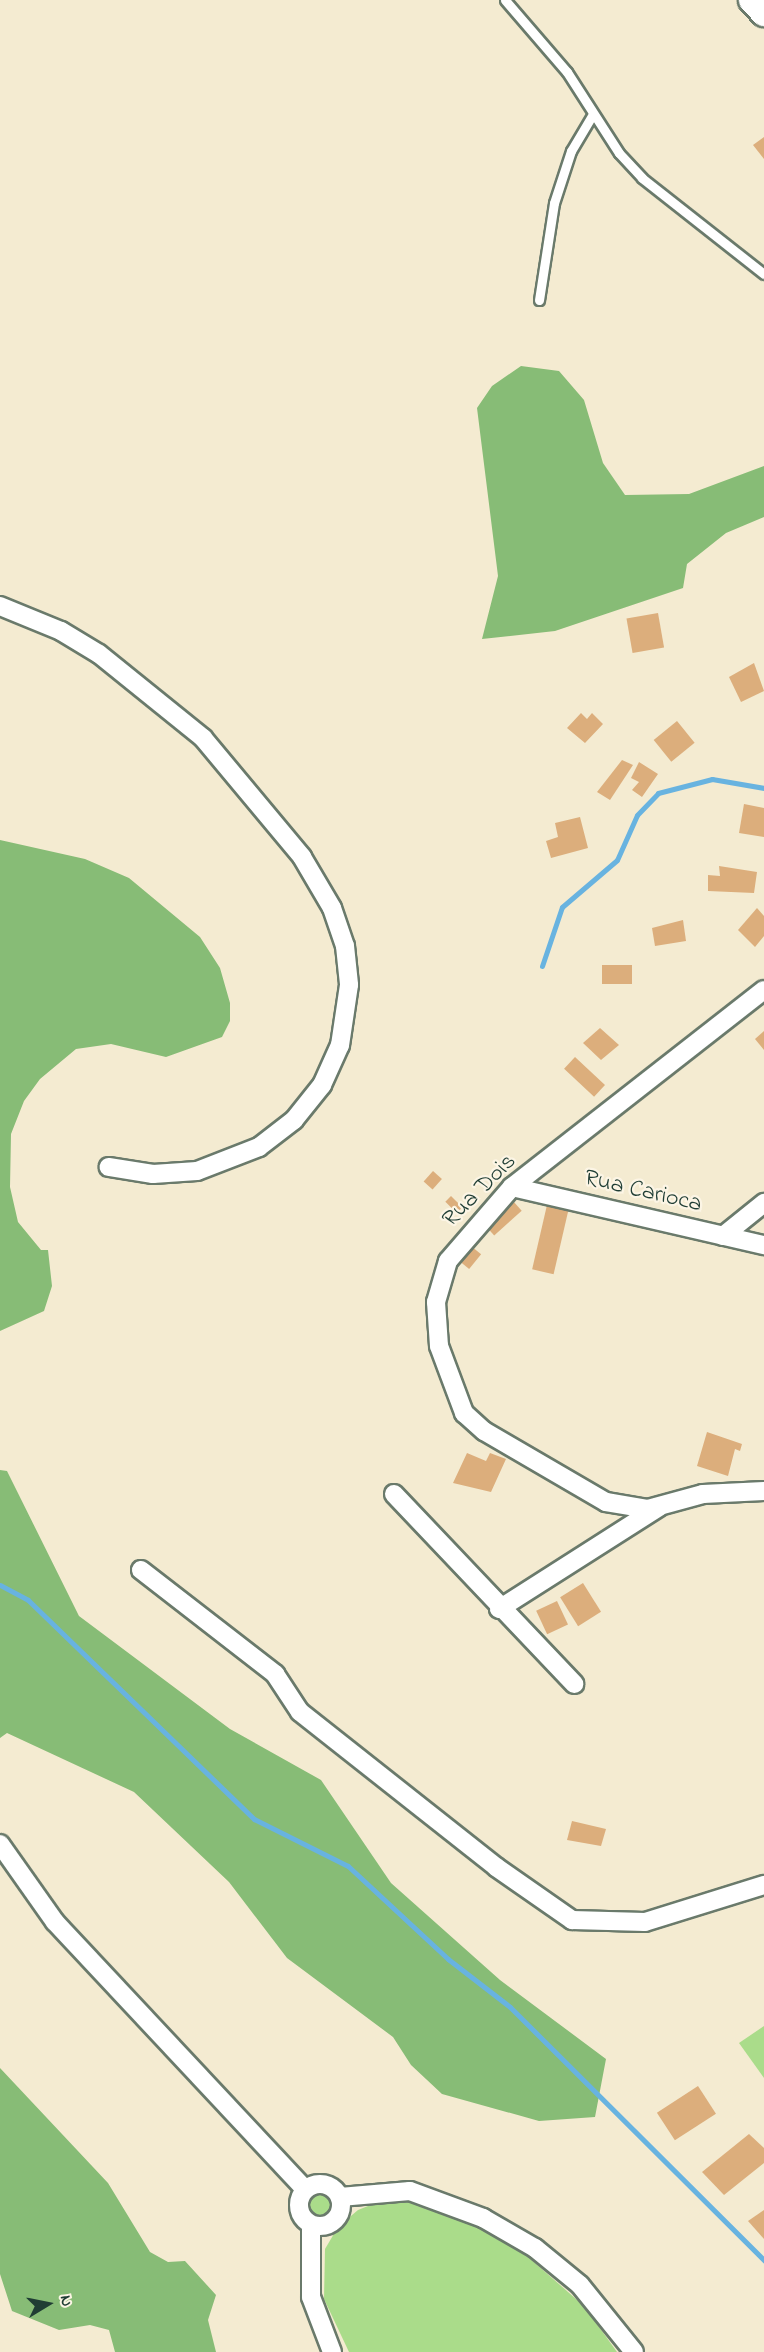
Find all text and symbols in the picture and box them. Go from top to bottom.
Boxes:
street label: Rua Dois [437,1148,523,1234]
street label: Rua Carioca [581,1164,705,1220]
north arrow [18,2274,78,2334]
text: N [53,2293,78,2308]

